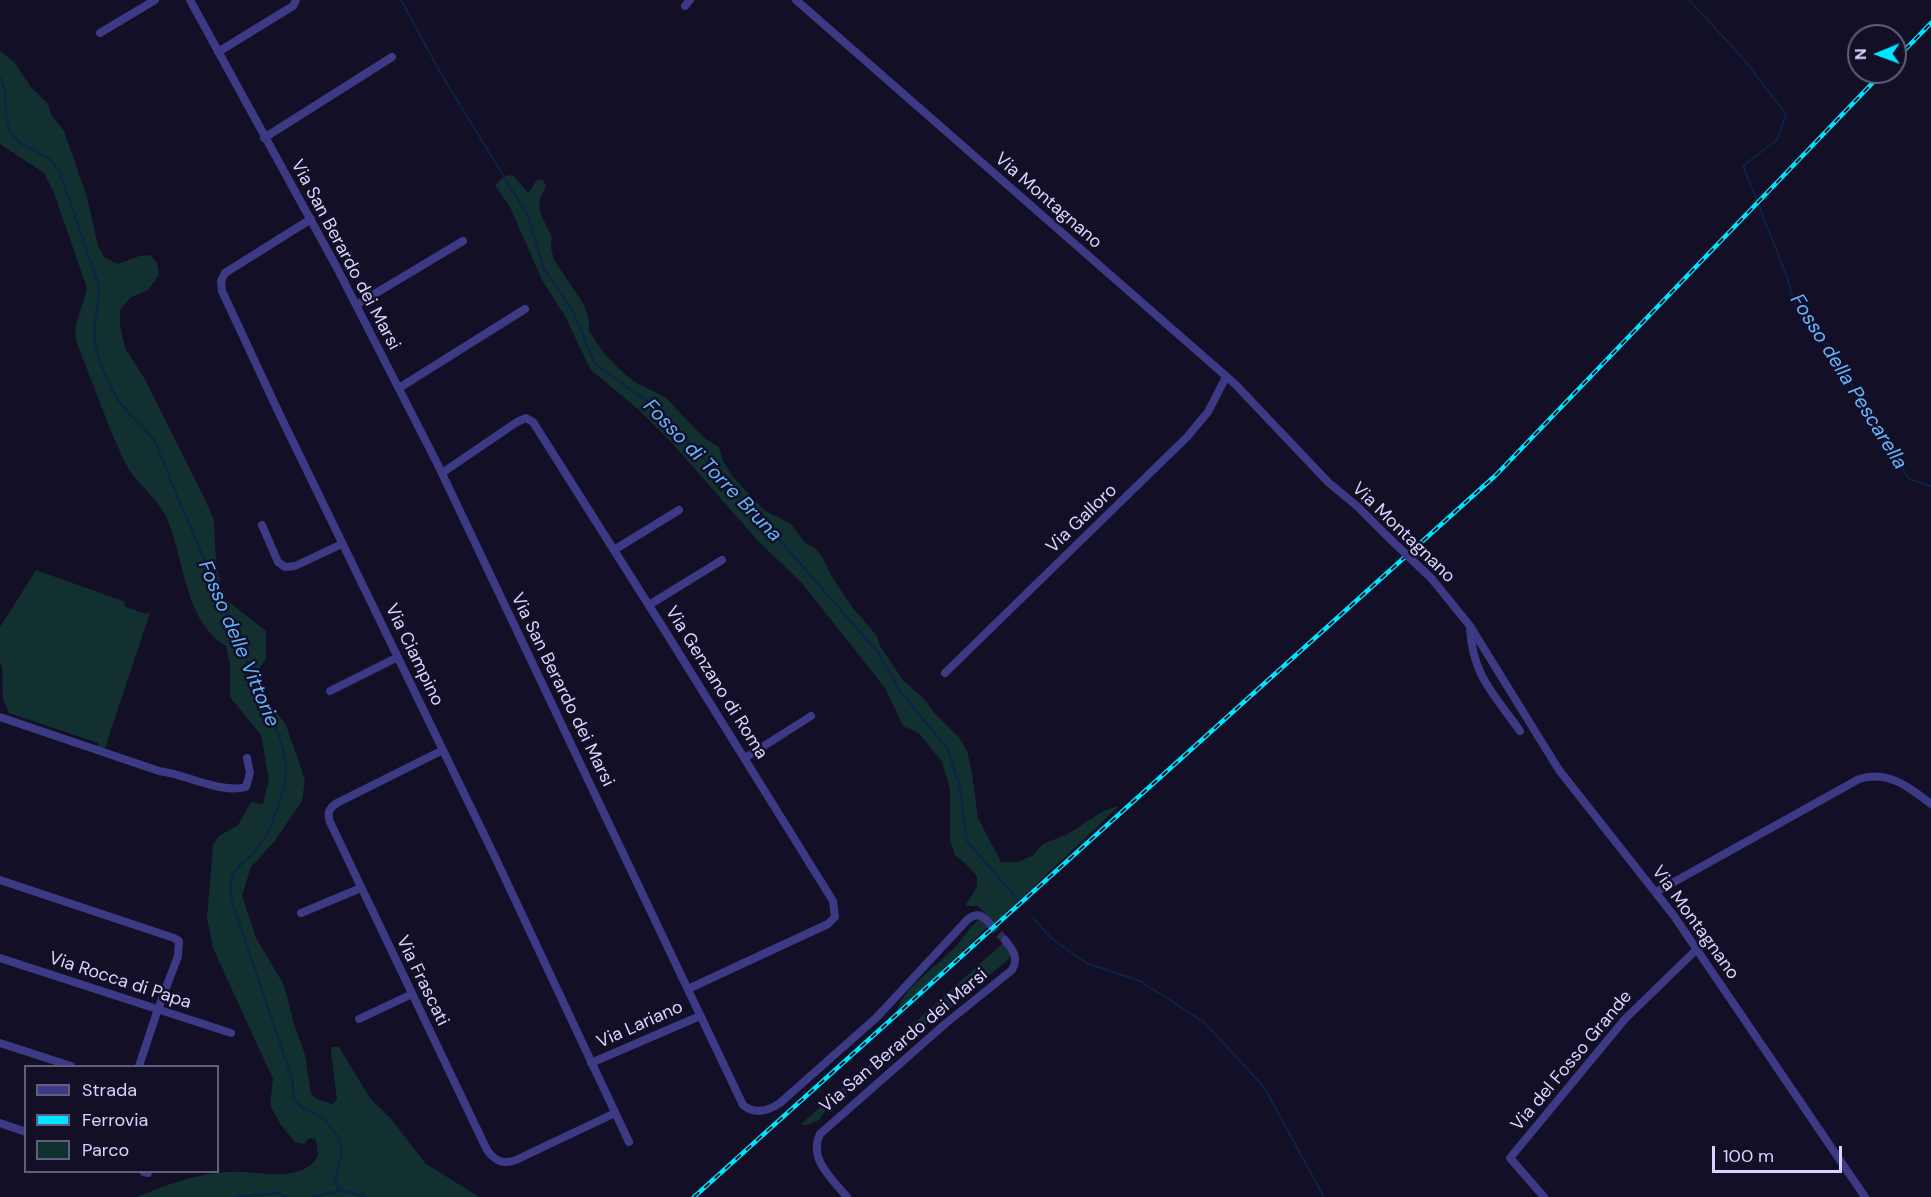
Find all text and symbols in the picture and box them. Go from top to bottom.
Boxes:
north arrow [1847,24,1907,84]
text: N [1850,48,1871,60]
street label: Via Montagnano [990,149,1106,253]
street label: Via San Berardo dei Marsi [286,156,404,354]
water label: Fosso della Pescarella [1784,290,1912,474]
water label: Fosso di Torre Bruna [638,395,786,547]
street label: Via Montagnano [1347,478,1459,588]
street label: Via Galloro [1042,480,1122,558]
water label: Fosso delle Vittorie [192,557,284,731]
street label: Via San Berardo dei Marsi [506,590,618,790]
street label: Via Ciampino [380,601,448,709]
street label: Via Genzano di Roma [660,603,772,763]
street label: Via Montagnano [1647,862,1743,984]
street label: Via Frascati [391,933,453,1029]
street label: Via Rocca di Papa [46,948,194,1014]
street label: Via San Berardo dei Marsi [816,964,992,1118]
street label: Via del Fosso Grande [1507,986,1637,1136]
street label: Via Lariano [594,996,686,1054]
legend [24,1065,219,1173]
text: Strada [82,1078,137,1102]
text: Ferrovia [82,1108,148,1132]
scale bar [1715,1134,1846,1172]
text: Parco [82,1138,129,1162]
text: 100 m [1723,1144,1774,1168]

